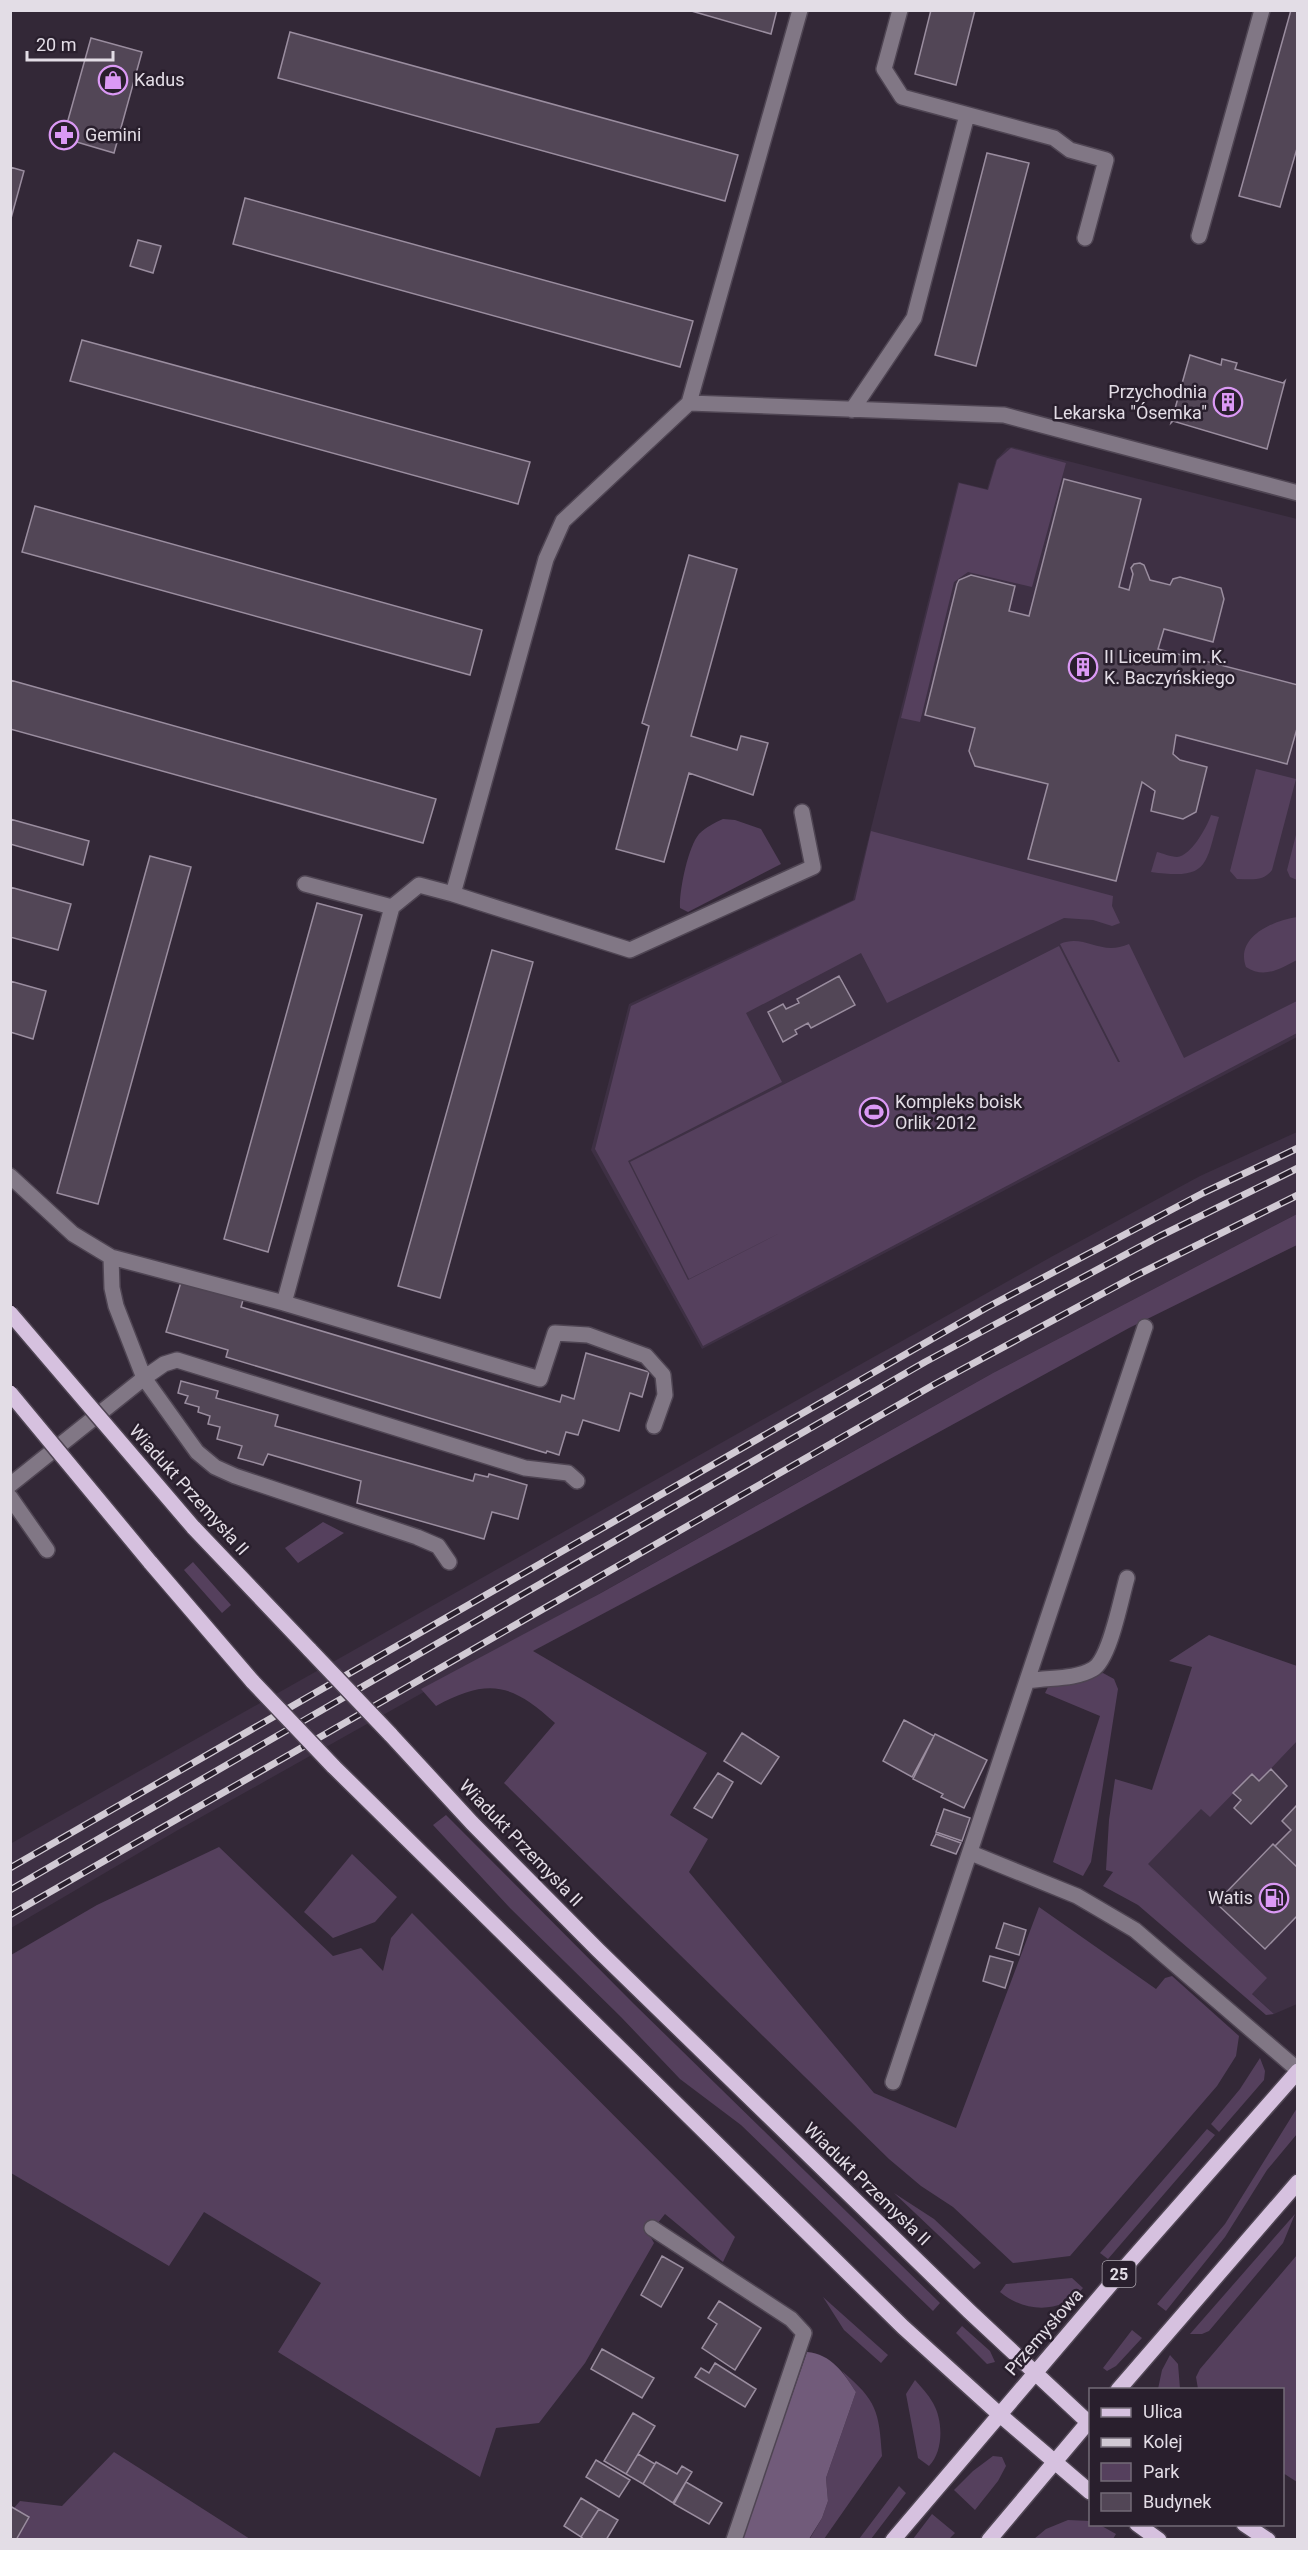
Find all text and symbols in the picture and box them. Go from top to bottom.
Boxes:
scale bar [27,24,112,62]
text: 20 m [36,34,76,55]
shop icon: Kadus [97,64,129,96]
place label: Kadus [134,69,184,90]
pharmacy icon: Gemini [48,119,80,151]
place label: Gemini [85,124,141,145]
place label: Przychodnia Lekarska "Ósemka" [1053,381,1207,423]
building icon: Przychodnia Lekarska "Ósemka" [1212,386,1244,418]
place label: II Liceum im. K. K. Baczyńskiego [1104,646,1235,688]
building icon: II Liceum im. K. K. Baczyńskiego [1067,651,1099,683]
place label: Kompleks boisk Orlik 2012 [895,1091,1023,1133]
sports icon: Kompleks boisk Orlik 2012 [858,1096,890,1128]
street label: Wiadukt Przemysła II [125,1420,253,1559]
street label: Wiadukt Przemysła II [455,1775,587,1910]
fuel station icon: Watis [1258,1882,1290,1914]
place label: Watis [1208,1887,1253,1908]
street label: Wiadukt Przemysła II [800,2118,935,2250]
road number: 25 [1102,2261,1136,2287]
street label: Przemysłowa [1000,2284,1087,2379]
legend [1089,2388,1284,2526]
text: Ulica [1143,2401,1183,2422]
text: Kolej [1143,2431,1183,2452]
text: Park [1143,2461,1180,2482]
text: Budynek [1143,2491,1212,2512]

